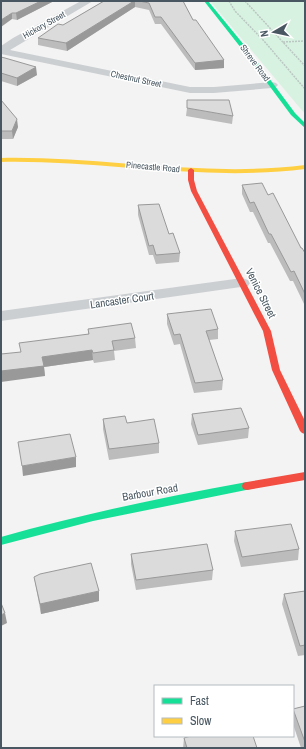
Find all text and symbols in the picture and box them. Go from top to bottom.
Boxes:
street label: Hickory Street [21,8,67,42]
north arrow [254,12,294,52]
text: N [257,29,272,38]
street label: Shreve Road [237,42,273,84]
street label: Chestnut Street [110,68,162,90]
street label: Pinecastle Road [126,159,180,175]
street label: Venice Street [242,266,280,321]
street label: Lancaster Court [89,289,155,311]
street label: Barbour Road [121,480,179,504]
legend [154,685,294,737]
text: Fast [190,693,209,709]
text: Slow [190,713,212,729]

